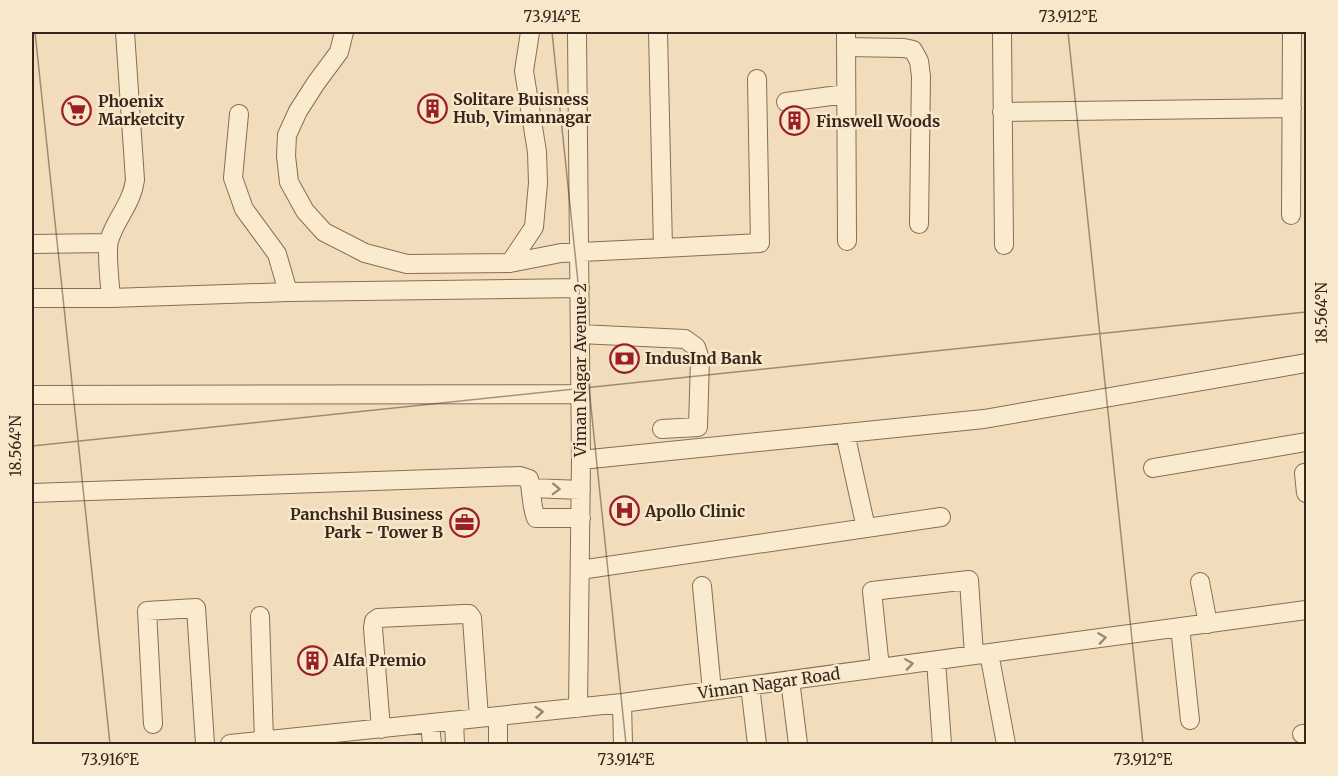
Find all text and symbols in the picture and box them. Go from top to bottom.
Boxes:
text: 73.914°E [524,7,581,26]
text: 73.912°E [1039,7,1098,26]
place label: Solitare Buisness Hub, Vimannagar [453,89,592,128]
place label: Phoenix Marketcity [98,91,185,129]
building icon: Solitare Buisness Hub, Vimannagar [416,92,448,124]
supermarket icon: Phoenix Marketcity [61,94,93,126]
building icon: Finswell Woods [779,105,811,137]
place label: Finswell Woods [816,111,940,131]
text: 18.564°N [1312,282,1331,344]
street label: Viman Nagar Avenue 2 [570,283,590,458]
bank icon: IndusInd Bank [608,342,640,374]
place label: IndusInd Bank [645,348,763,368]
text: 18.564°N [6,415,25,477]
one-way arrow [552,483,561,495]
hospital icon: Apollo Clinic [608,495,640,527]
place label: Apollo Clinic [644,501,745,521]
place label: Panchshil Business Park - Tower B [290,504,443,542]
office icon: Panchshil Business Park - Tower B [448,507,480,539]
one-way arrow [1097,632,1107,645]
building icon: Alfa Premio [296,644,328,676]
place label: Alfa Premio [332,650,427,670]
one-way arrow [904,659,913,671]
street label: Viman Nagar Road [696,663,842,703]
one-way arrow [534,706,543,719]
text: 73.916°E [81,750,139,769]
text: 73.914°E [598,750,655,769]
text: 73.912°E [1114,750,1173,769]

